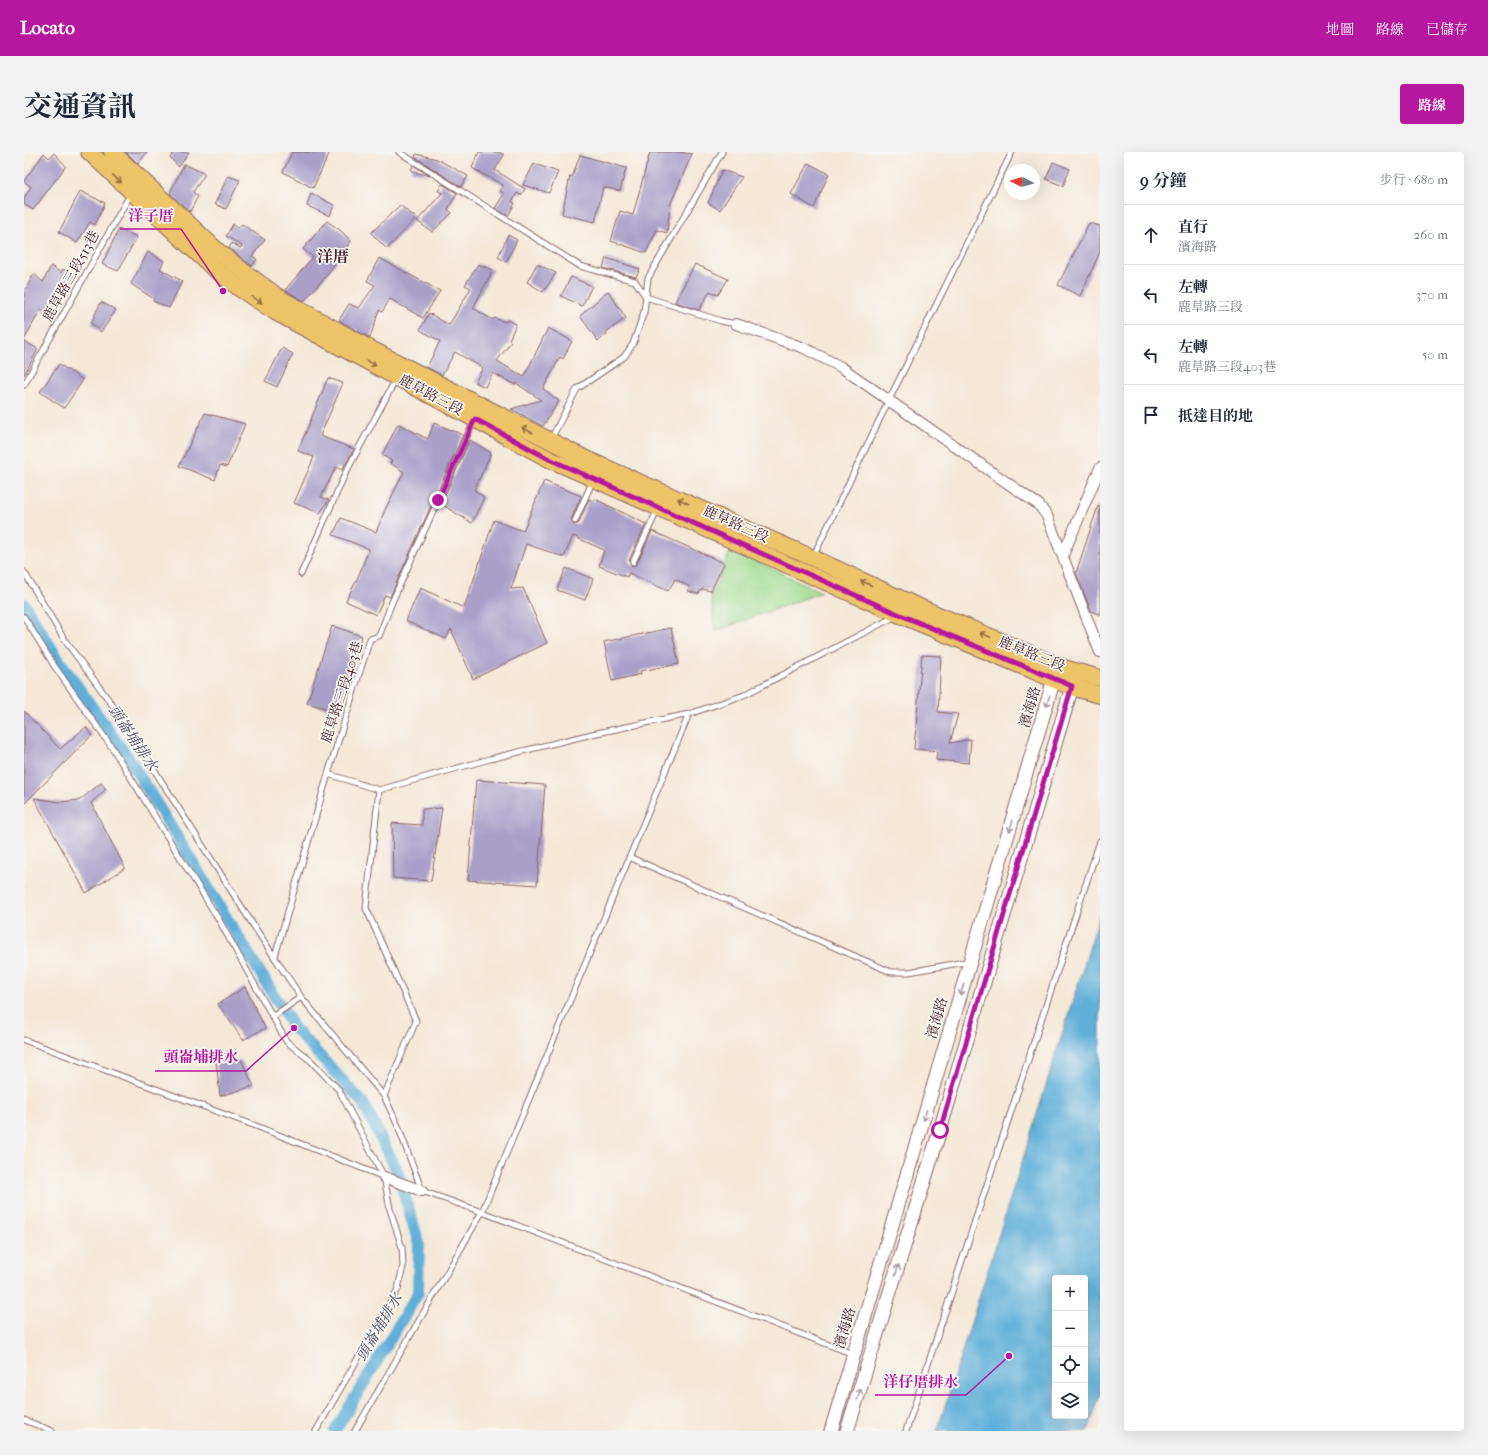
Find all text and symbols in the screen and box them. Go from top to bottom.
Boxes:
text: Locato [20,17,75,39]
text: 地圖 [1326,21,1354,38]
text: 路線 [1376,21,1404,38]
text: 已儲存 [1426,21,1468,38]
button: 路線 [1400,84,1464,124]
text: 交通資訊 [24,90,136,123]
north arrow [1004,164,1040,200]
text: 9 分鐘 [1140,170,1187,190]
text: 步行 · 680 m [1379,172,1448,187]
one-way arrow [112,174,122,184]
callout: 洋子厝 [120,202,181,229]
text: 洋子厝 [128,207,174,225]
text: 直行 [1178,218,1208,236]
icon: ahead [1140,224,1162,246]
text: 260 m [1414,227,1448,242]
street label: 鹿草路三段513巷 [39,228,103,324]
text: 濱海路 [1178,239,1217,254]
district label: 洋厝 [317,247,349,266]
text: 左轉 [1178,278,1208,296]
icon: left [1140,284,1162,306]
text: 370 m [1416,287,1448,302]
one-way arrow [252,296,263,304]
text: 鹿草路三段 [1178,299,1243,314]
text: 左轉 [1178,338,1208,356]
icon: left [1140,344,1162,366]
text: 50 m [1422,347,1448,362]
text: 鹿草路三段403巷 [1178,359,1276,374]
one-way arrow [365,360,377,367]
street label: 鹿草路三段 [396,371,466,419]
icon: arrive [1140,404,1162,426]
text: 抵達目的地 [1178,407,1253,425]
one-way arrow [521,426,533,433]
route end [429,491,447,509]
one-way arrow [678,497,690,505]
street label: 鹿草路三段 [701,502,771,546]
one-way arrow [860,579,872,586]
one-way arrow [980,630,992,638]
street label: 鹿草路三段 [996,633,1068,675]
street label: 鹿草路三段403巷 [318,639,366,745]
street label: 濱海路 [1016,684,1044,730]
one-way arrow [1044,694,1051,707]
water label: 頭崙埔排水 [105,702,163,776]
one-way arrow [1007,819,1014,832]
one-way arrow [958,984,965,997]
street label: 濱海路 [923,995,951,1041]
callout: 頭崙埔排水 [155,1044,246,1071]
text: 頭崙埔排水 [163,1048,239,1066]
one-way arrow [921,1108,928,1121]
route start [931,1121,949,1139]
one-way arrow [894,1263,901,1276]
map controls [1052,1275,1088,1419]
button: + [1052,1275,1088,1311]
water label: 頭崙埔排水 [352,1289,407,1364]
street label: 濱海路 [831,1305,859,1351]
button: − [1052,1311,1088,1347]
button: locate [1052,1347,1088,1383]
callout: 洋仔厝排水 [875,1368,966,1395]
text: 洋仔厝排水 [883,1373,959,1391]
button: layers [1052,1383,1088,1419]
one-way arrow [856,1387,863,1400]

